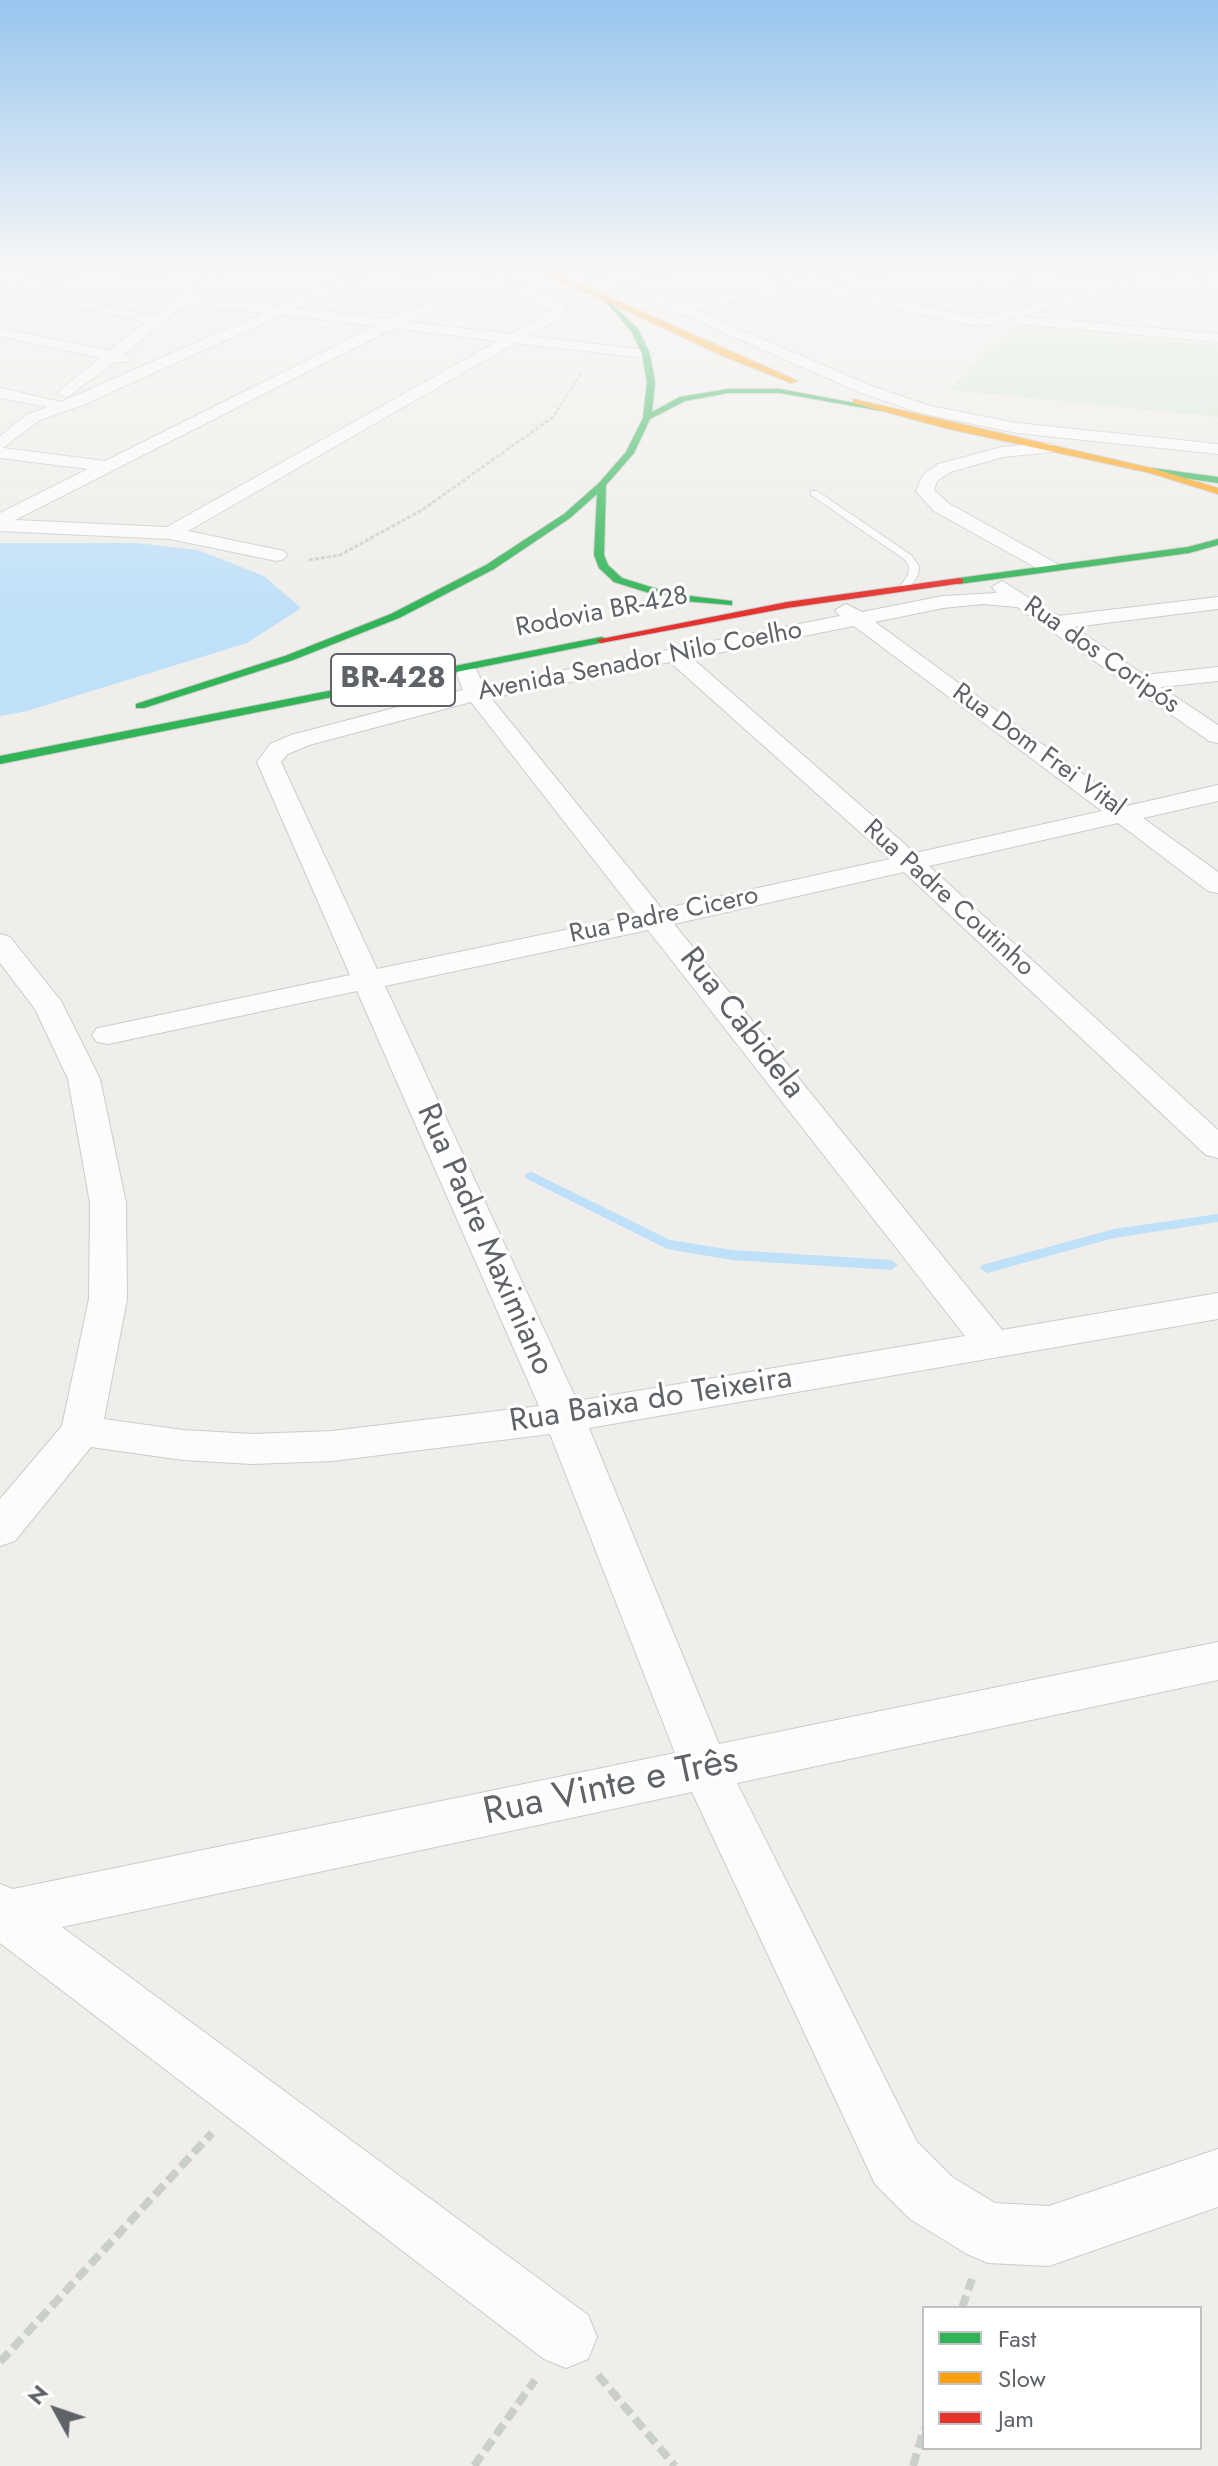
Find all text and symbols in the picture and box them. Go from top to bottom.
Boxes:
street label: Rodovia BR-428 [513,581,691,645]
street label: Rua dos Coripós [1017,591,1185,721]
street label: Avenida Senador Nilo Coelho [475,615,805,709]
road number: BR-428 [331,654,455,706]
street label: Rua Dom Frei Vital [945,678,1131,824]
street label: Rua Padre Coutinho [856,814,1040,984]
street label: Rua Padre Cicero [567,881,761,951]
street label: Rua Cabidela [670,941,812,1107]
street label: Rua Padre Maximiano [407,1099,561,1381]
street label: Rua Baixa do Teixeira [507,1360,795,1442]
street label: Rua Vinte e Três [480,1739,742,1837]
legend [922,2306,1202,2450]
text: Fast [998,2321,1036,2356]
text: Slow [998,2361,1046,2396]
north arrow [16,2370,96,2450]
text: N [20,2378,55,2412]
text: Jam [998,2401,1034,2436]

